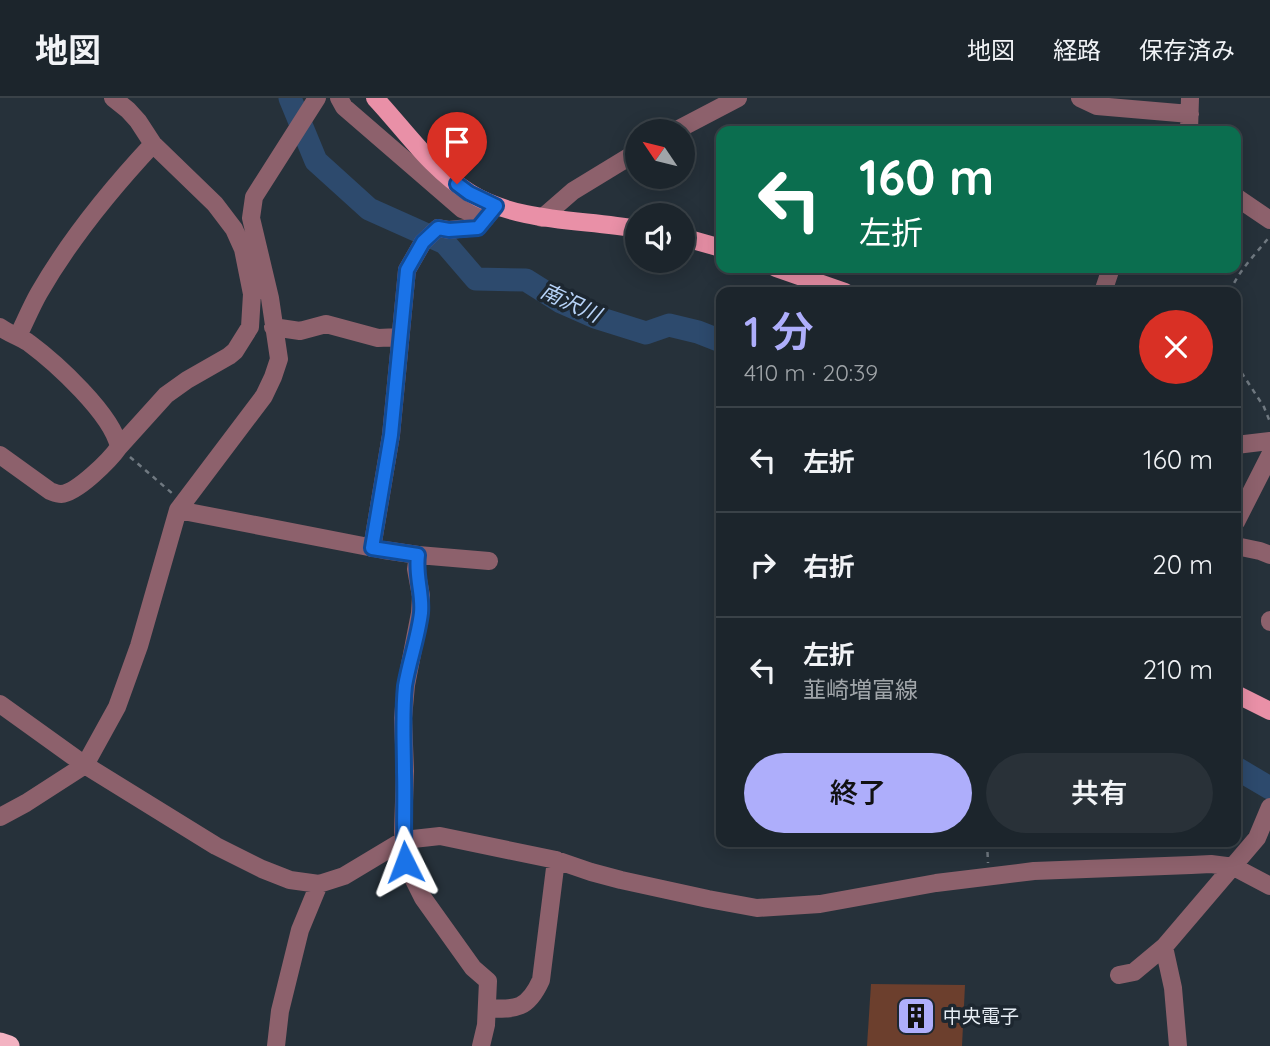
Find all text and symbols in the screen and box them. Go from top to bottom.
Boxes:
text: 地図 [35,29,101,70]
text: 地図 [967,35,1015,65]
text: 経路 [1053,35,1101,65]
text: 保存済み [1139,35,1235,65]
pin [427,112,487,184]
north arrow [625,119,695,189]
map controls [625,119,695,273]
icon: arrive [438,123,476,161]
text: 160 m [859,146,994,207]
icon: left [744,154,835,245]
button: sound [625,203,695,273]
text: 左折 [859,212,923,252]
water label: 南沢川 [537,277,607,328]
text: 1 分 [744,305,814,358]
button: close [1139,310,1213,384]
text: 410 m · 20:39 [744,358,878,387]
icon: left [744,441,782,479]
text: 160 m [1143,443,1213,476]
text: 左折 [803,445,855,478]
icon: right [744,546,782,584]
text: 20 m [1152,548,1213,581]
text: 右折 [803,550,855,583]
text: 左折 [803,638,855,671]
icon: left [744,651,782,689]
text: 210 m [1143,653,1213,686]
text: 韮崎増富線 [803,675,918,704]
button: 終了 [744,753,972,833]
button: 共有 [986,753,1213,833]
position arrow [368,825,442,899]
building icon: 中央電子 [895,995,937,1037]
place label: 中央電子 [943,1004,1019,1028]

